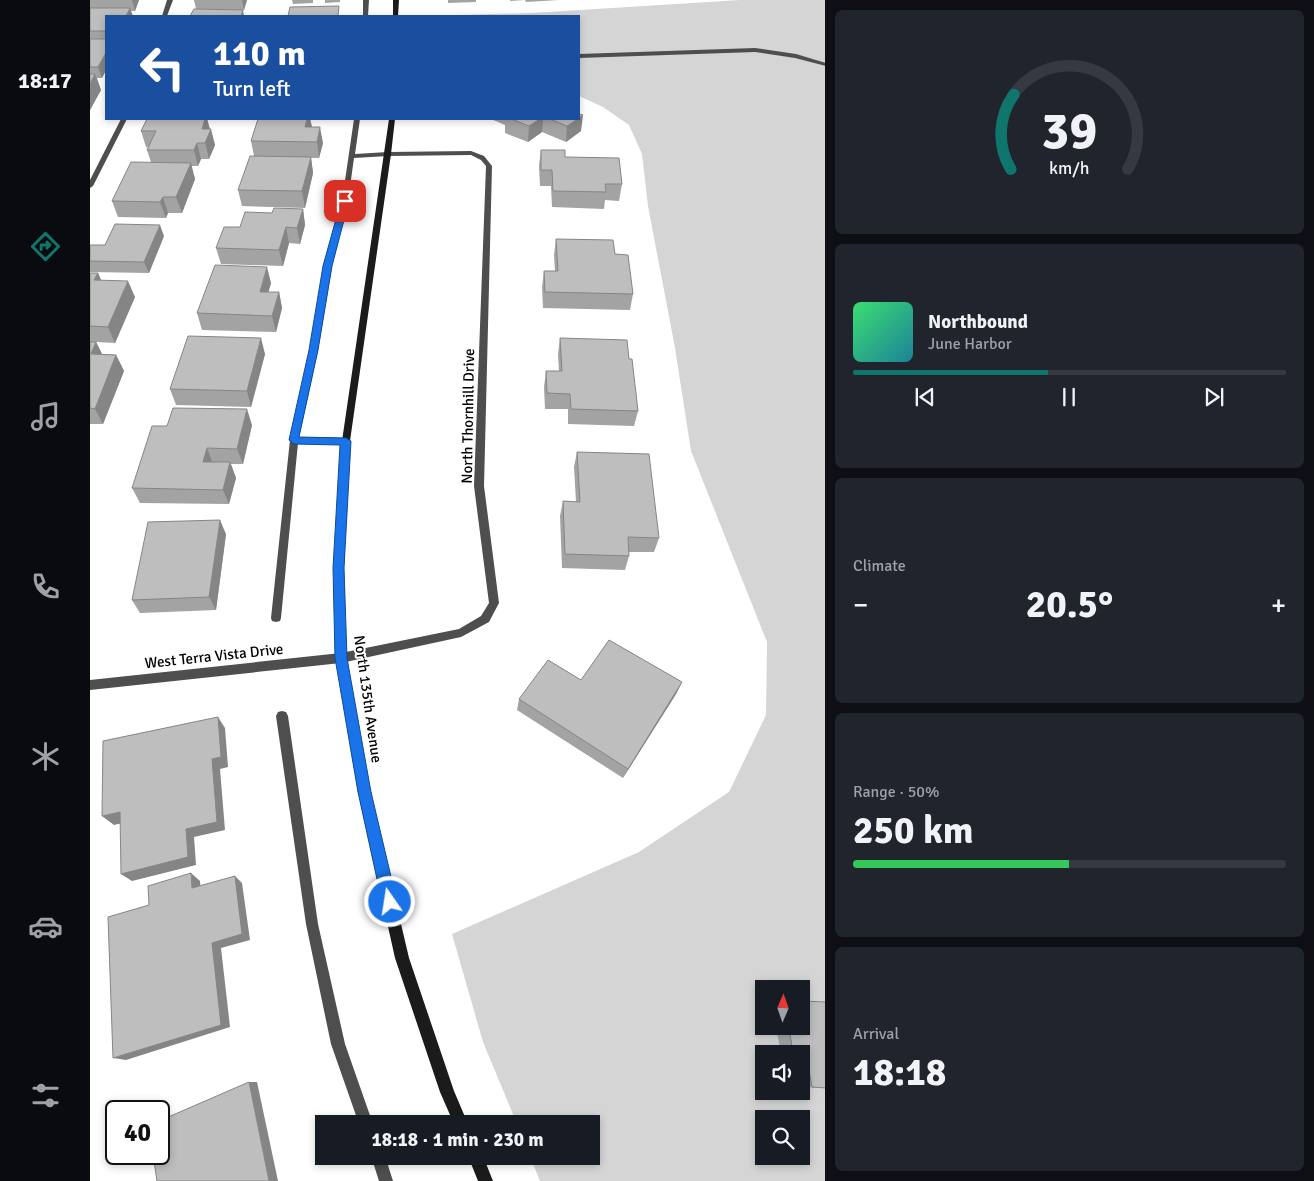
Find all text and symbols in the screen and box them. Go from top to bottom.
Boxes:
text: 110 m [213,32,306,75]
icon: left [130,35,195,100]
text: 18:17 [18,67,72,94]
text: Turn left [213,75,291,102]
text: 39 [1041,99,1098,163]
text: km/h [1049,157,1090,179]
pin [324,180,366,222]
icon: arrive [331,187,359,215]
icon: directions [28,229,63,264]
text: Northbound [928,310,1028,334]
text: June Harbor [928,334,1012,354]
street label: North Thornhill Drive [458,348,478,484]
icon: previous [911,383,939,411]
icon: pause [1055,383,1083,411]
icon: next [1200,383,1228,411]
icon: music [28,399,63,434]
text: Climate [853,556,906,576]
icon: phone [28,569,63,604]
text: 20.5° [1026,581,1113,628]
text: − [853,588,868,622]
text: + [1271,588,1286,622]
street label: North 135th Avenue [350,634,386,764]
street label: West Terra Vista Drive [144,640,284,672]
icon: climate [28,739,63,774]
text: Range · 50% [853,782,939,802]
text: 250 km [853,807,974,854]
position arrow [363,875,415,927]
icon: car [28,909,63,944]
north arrow [755,980,810,1035]
map controls [755,980,810,1165]
text: Arrival [853,1024,899,1044]
button: sound [755,1045,810,1100]
text: 18:18 [853,1049,946,1096]
icon: filters [28,1078,63,1113]
speed limit sign: 40 [105,1100,170,1165]
button: search [755,1110,810,1165]
text: 18:18 · 1 min · 230 m [371,1128,544,1152]

